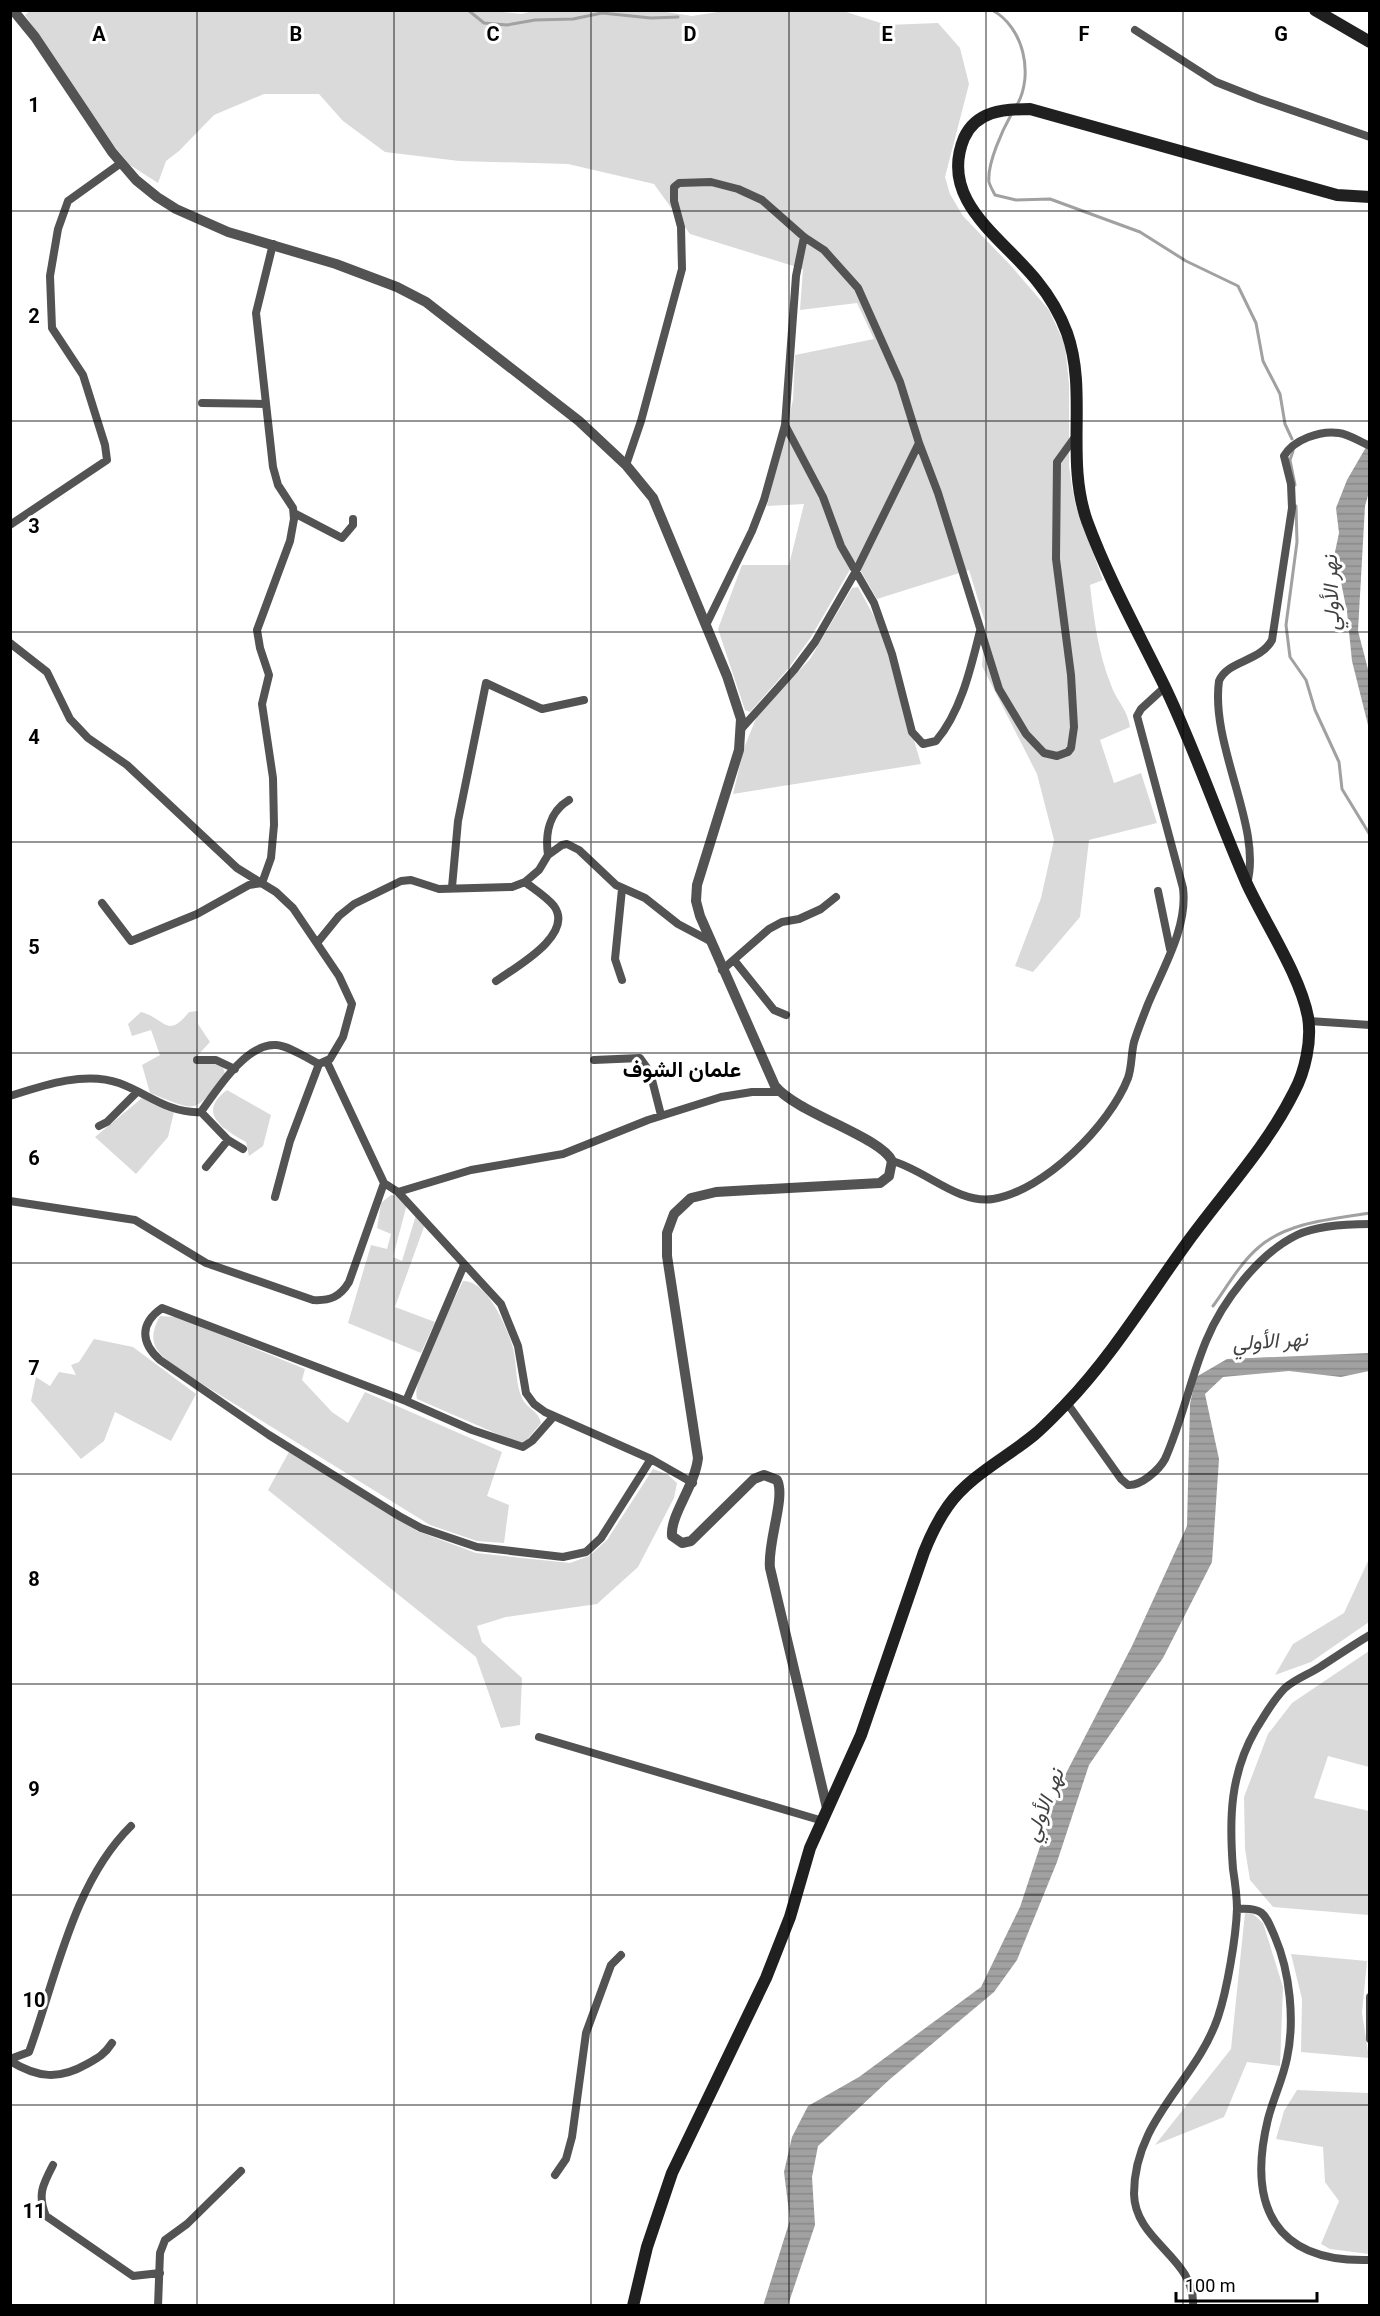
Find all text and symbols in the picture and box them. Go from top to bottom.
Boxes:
text: A [92,22,106,46]
text: B [290,22,302,46]
text: C [486,22,500,46]
text: D [684,22,697,46]
text: E [881,22,893,46]
text: F [1079,22,1090,46]
text: G [1274,22,1288,46]
text: 1 [28,93,40,117]
text: 2 [28,304,40,328]
text: 3 [28,514,40,538]
water label: نهر الأولي [1318,554,1349,631]
text: 4 [28,725,40,749]
text: 5 [28,935,40,959]
district label: علمان الشوف [623,1057,741,1083]
text: 6 [28,1146,40,1170]
water label: نهر الأولي [1231,1326,1310,1361]
text: 7 [28,1356,40,1380]
text: 8 [28,1567,40,1591]
water label: نهر الأولي [1019,1764,1074,1846]
text: 9 [28,1777,40,1801]
text: 10 [23,1988,45,2012]
text: 11 [23,2199,45,2223]
scale bar [1176,2265,1317,2303]
text: 100 m [1185,2275,1236,2296]

